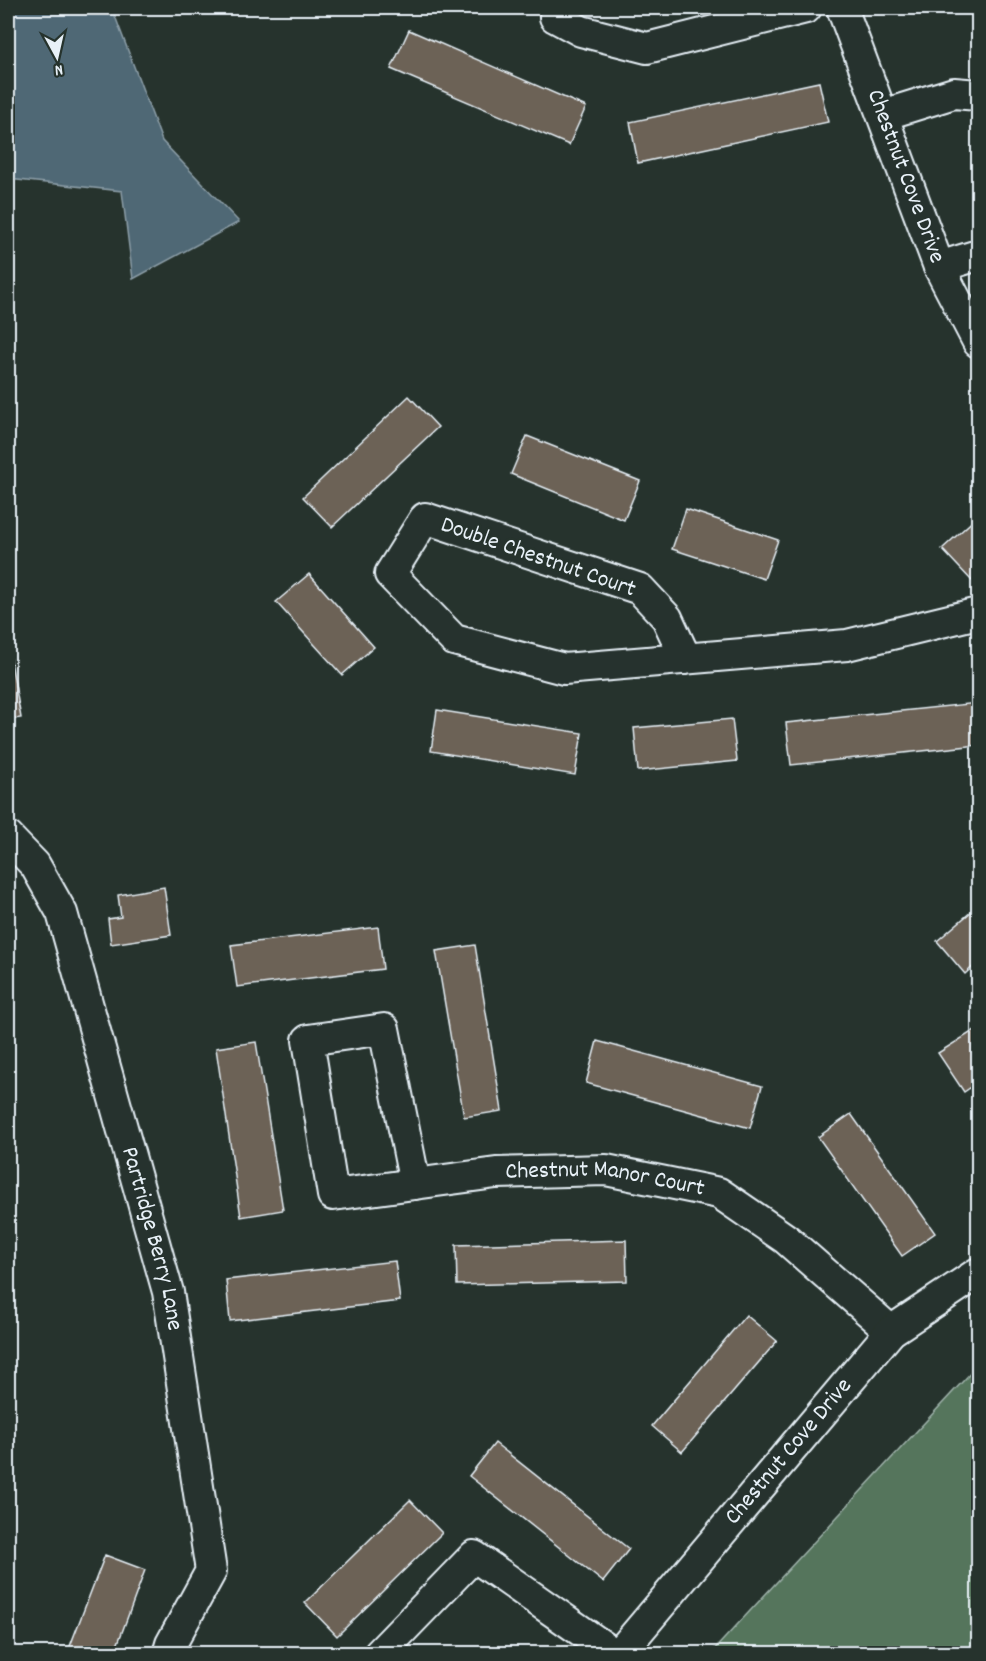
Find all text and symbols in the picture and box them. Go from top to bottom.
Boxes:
north arrow [27,27,87,87]
text: N [53,57,64,81]
street label: Chestnut Cove Drive [857,85,953,268]
street label: Double Chestnut Court [436,509,640,607]
street label: Partridge Berry Lane [111,1143,191,1333]
street label: Chestnut Manor Court [505,1153,707,1207]
street label: Chestnut Cove Drive [717,1371,861,1533]

